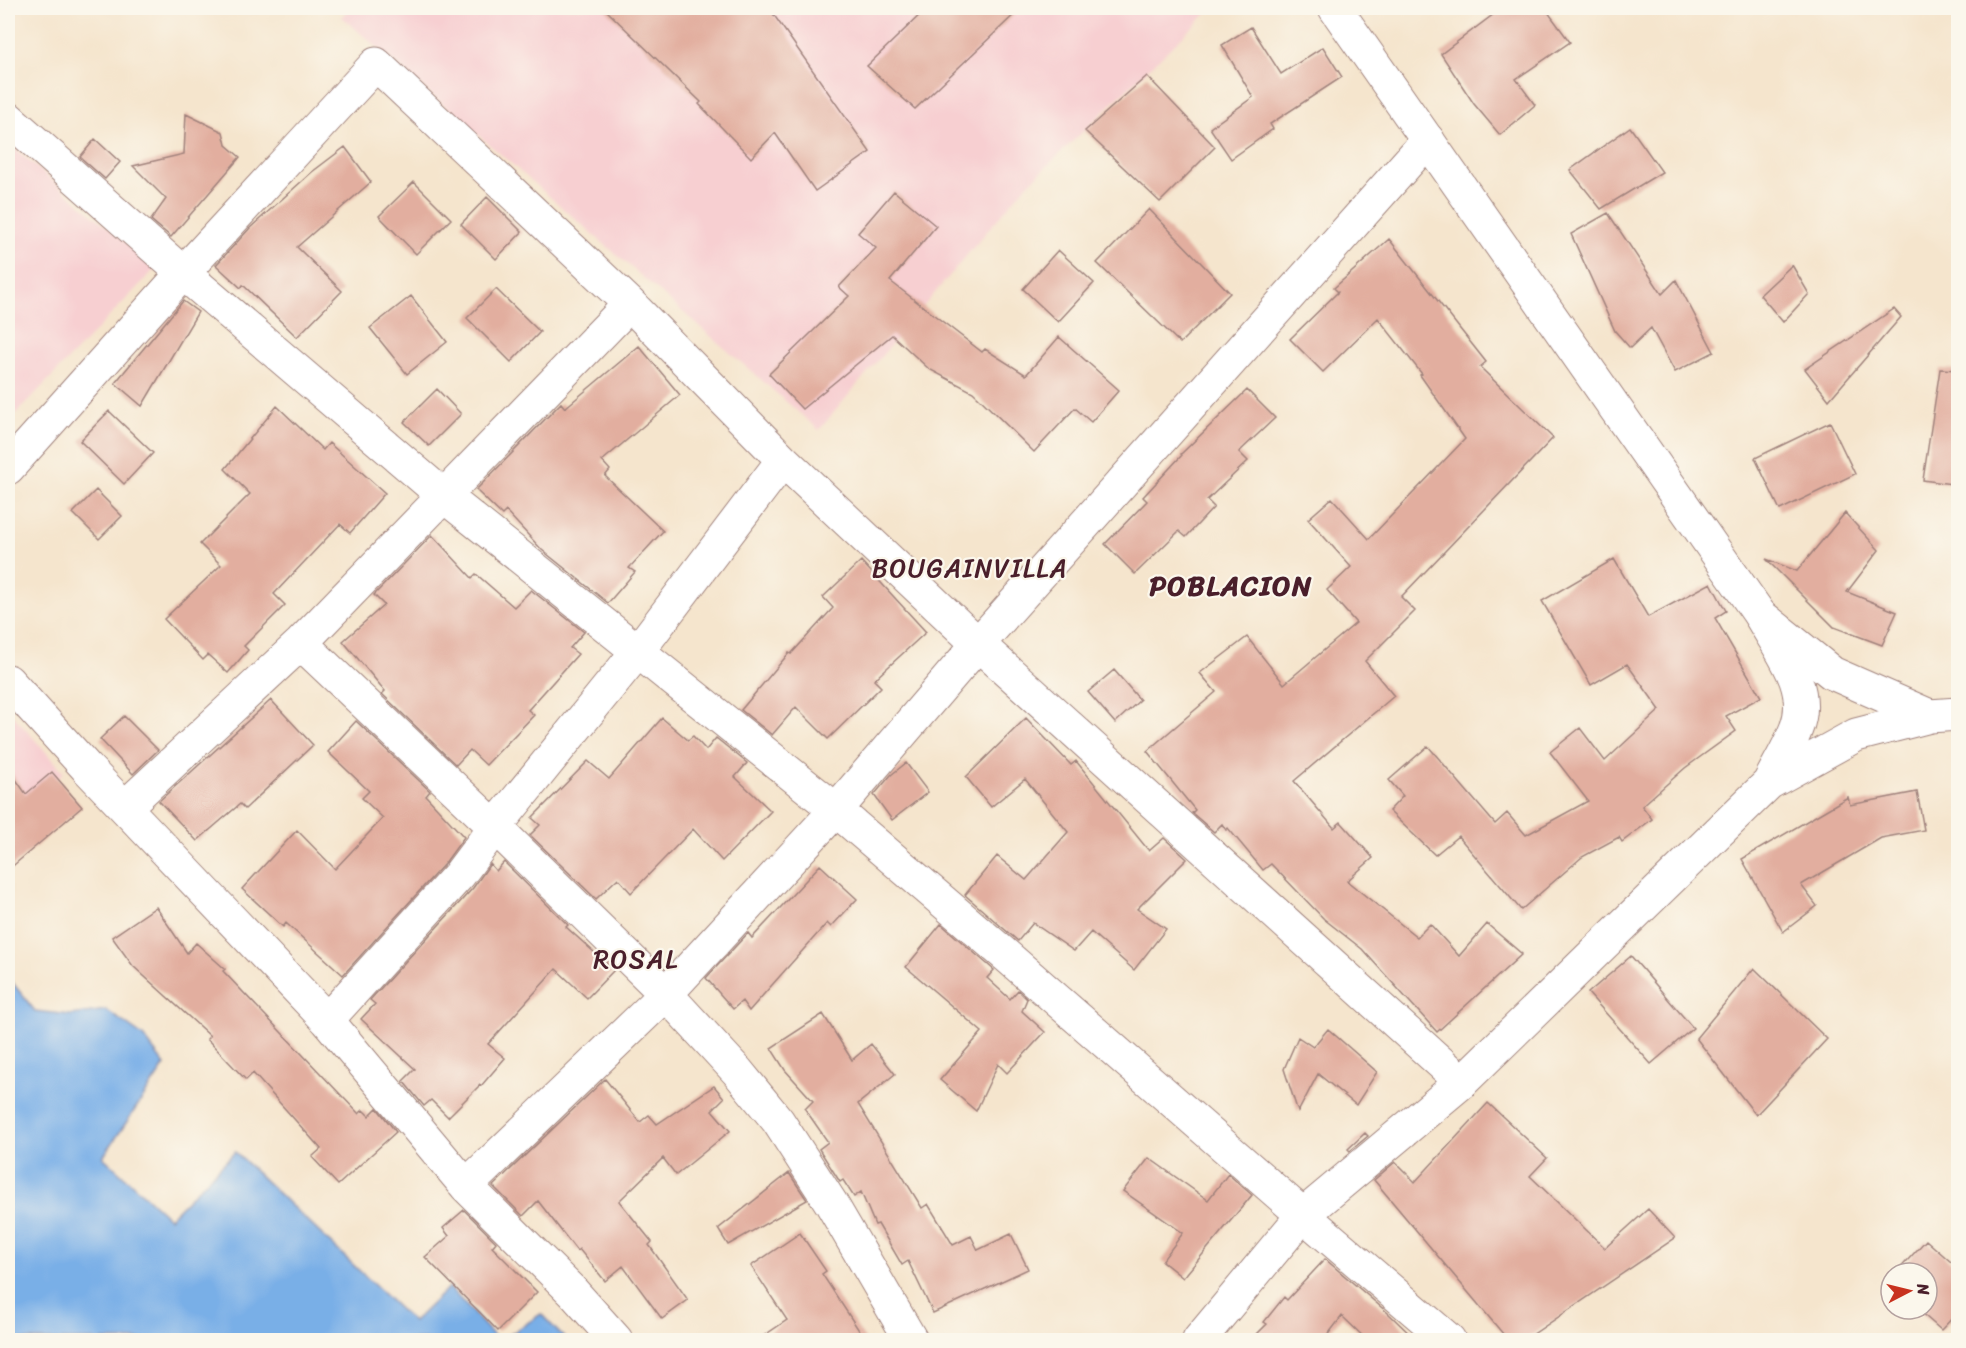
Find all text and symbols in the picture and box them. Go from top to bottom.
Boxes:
district label: BOUGAINVILLA [872,545,1068,591]
district label: POBLACION [1149,561,1313,610]
district label: ROSAL [593,936,679,982]
north arrow [1879,1261,1939,1321]
text: N [1908,1281,1939,1297]

